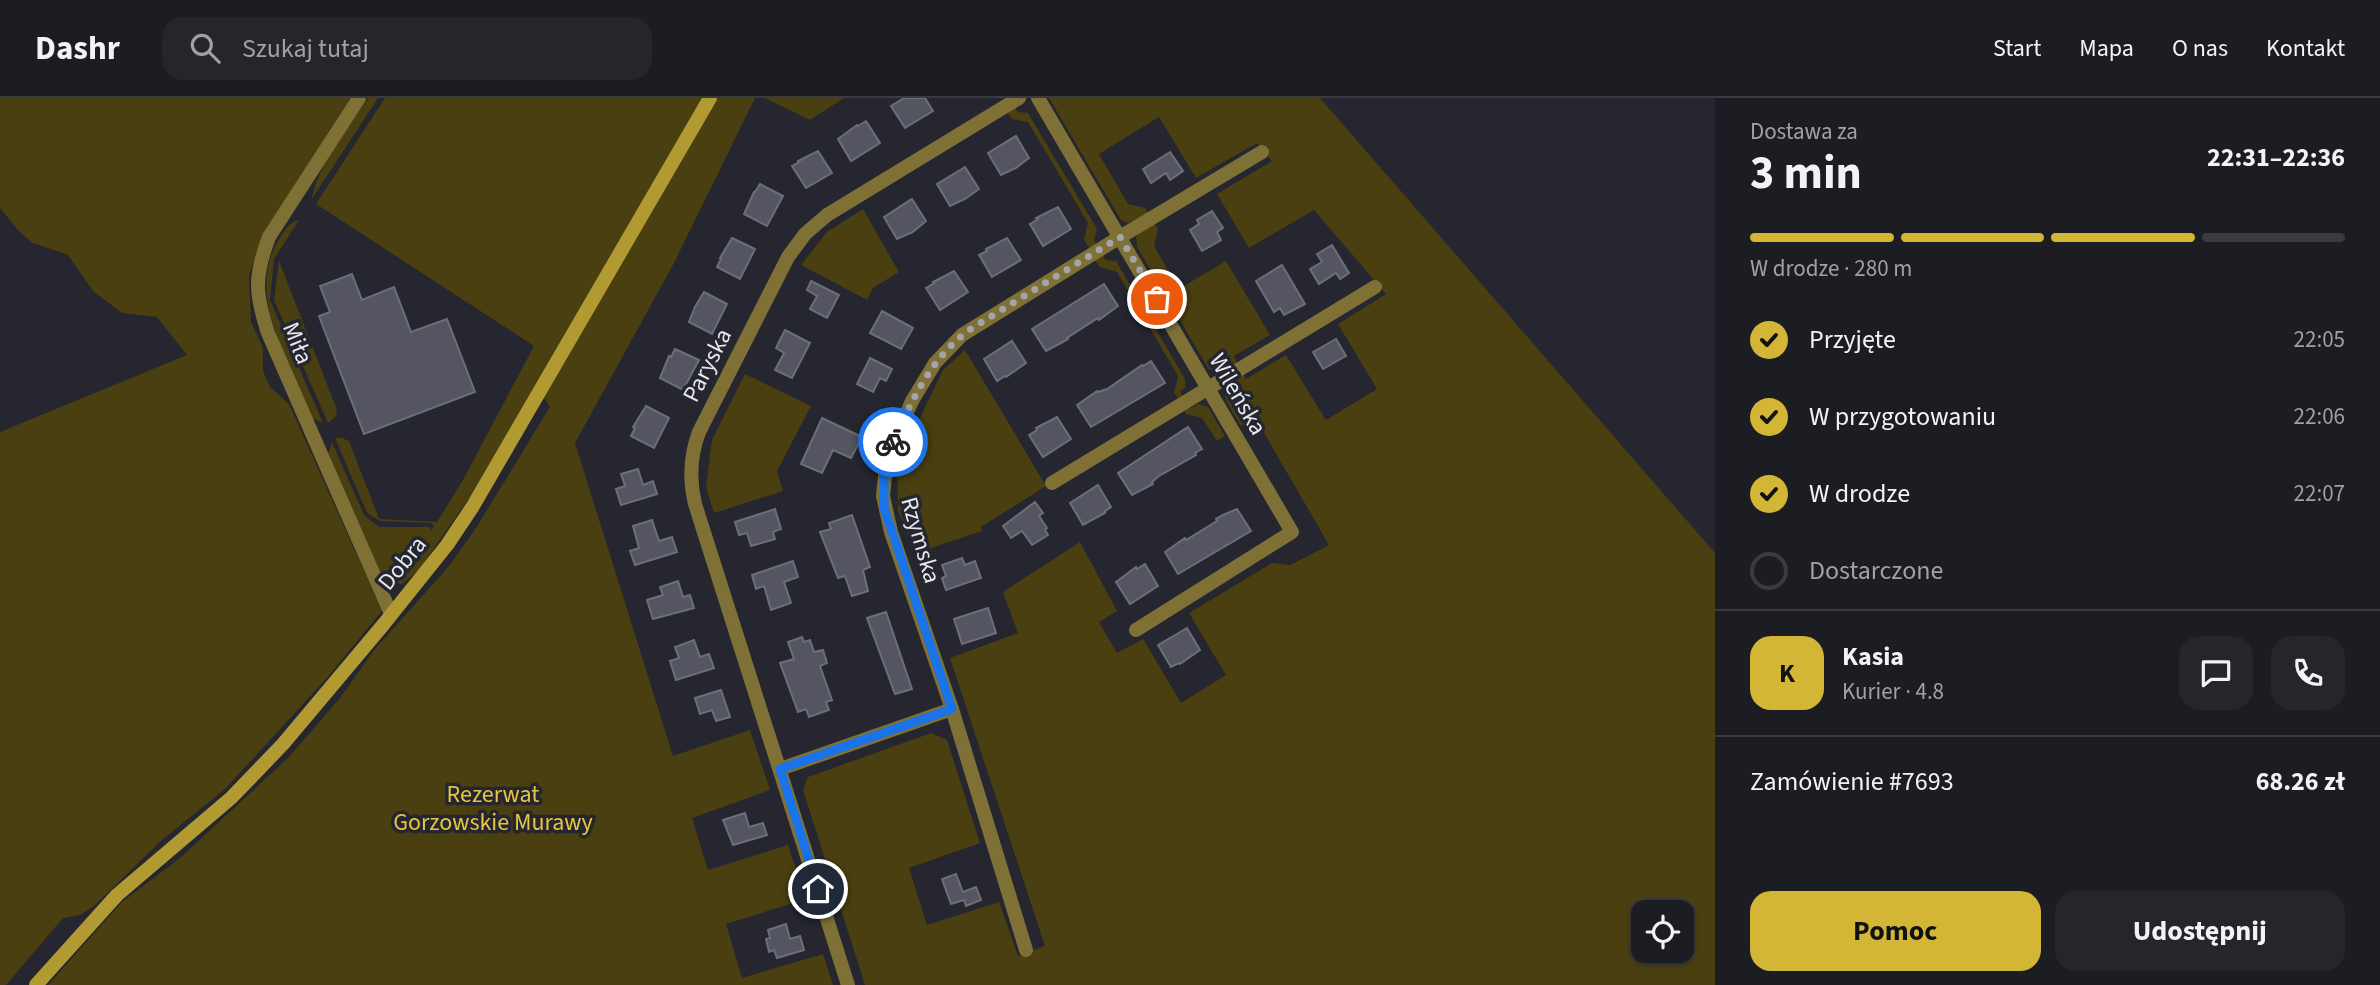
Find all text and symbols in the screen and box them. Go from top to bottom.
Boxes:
search box [162,17,652,80]
text: Dashr [35,25,120,72]
icon: search [186,29,224,67]
text: Szukaj tutaj [242,30,369,67]
text: Start [1993,31,2041,66]
text: Mapa [2079,31,2134,66]
text: O nas [2172,31,2228,66]
text: Kontakt [2266,31,2345,66]
text: Dostawa za [1750,115,1858,148]
text: 22:31–22:36 [2207,139,2345,176]
text: 3 min [1750,141,1862,206]
text: W drodze · 280 m [1750,252,1912,285]
pin [1127,269,1187,329]
icon: bag [1138,280,1176,318]
street label: Miła [273,317,322,369]
icon: check [1750,321,1788,359]
text: Przyjęte [1809,321,1896,358]
street label: Paryska [674,322,741,408]
text: 22:05 [2294,323,2345,356]
street label: Wileńska [1200,347,1275,442]
icon: check [1750,398,1788,436]
text: W przygotowaniu [1809,398,1996,435]
text: 22:06 [2294,400,2345,433]
courier [858,407,928,477]
icon: bike [874,423,912,461]
icon: check [1750,475,1788,513]
text: W drodze [1809,475,1910,512]
text: 22:07 [2294,477,2345,510]
street label: Rzymska [892,493,950,587]
street label: Dobra [370,529,435,598]
text: Dostarczone [1809,552,1943,589]
button: chat [2179,636,2253,710]
button: phone [2271,636,2345,710]
text: Kasia [1842,638,1904,675]
text: K [1779,655,1795,692]
text: Kurier · 4.8 [1842,675,1944,708]
text: Zamówienie #7693 [1750,763,1954,800]
text: 68.26 zł [2256,763,2345,800]
park label: Rezerwat Gorzowskie Murawy [393,777,593,840]
pin [788,859,848,919]
icon: home [799,870,837,908]
button: Pomoc [1750,891,2041,971]
button: Udostępnij [2055,891,2345,971]
map controls [1631,900,1694,963]
button: locate [1631,900,1694,963]

